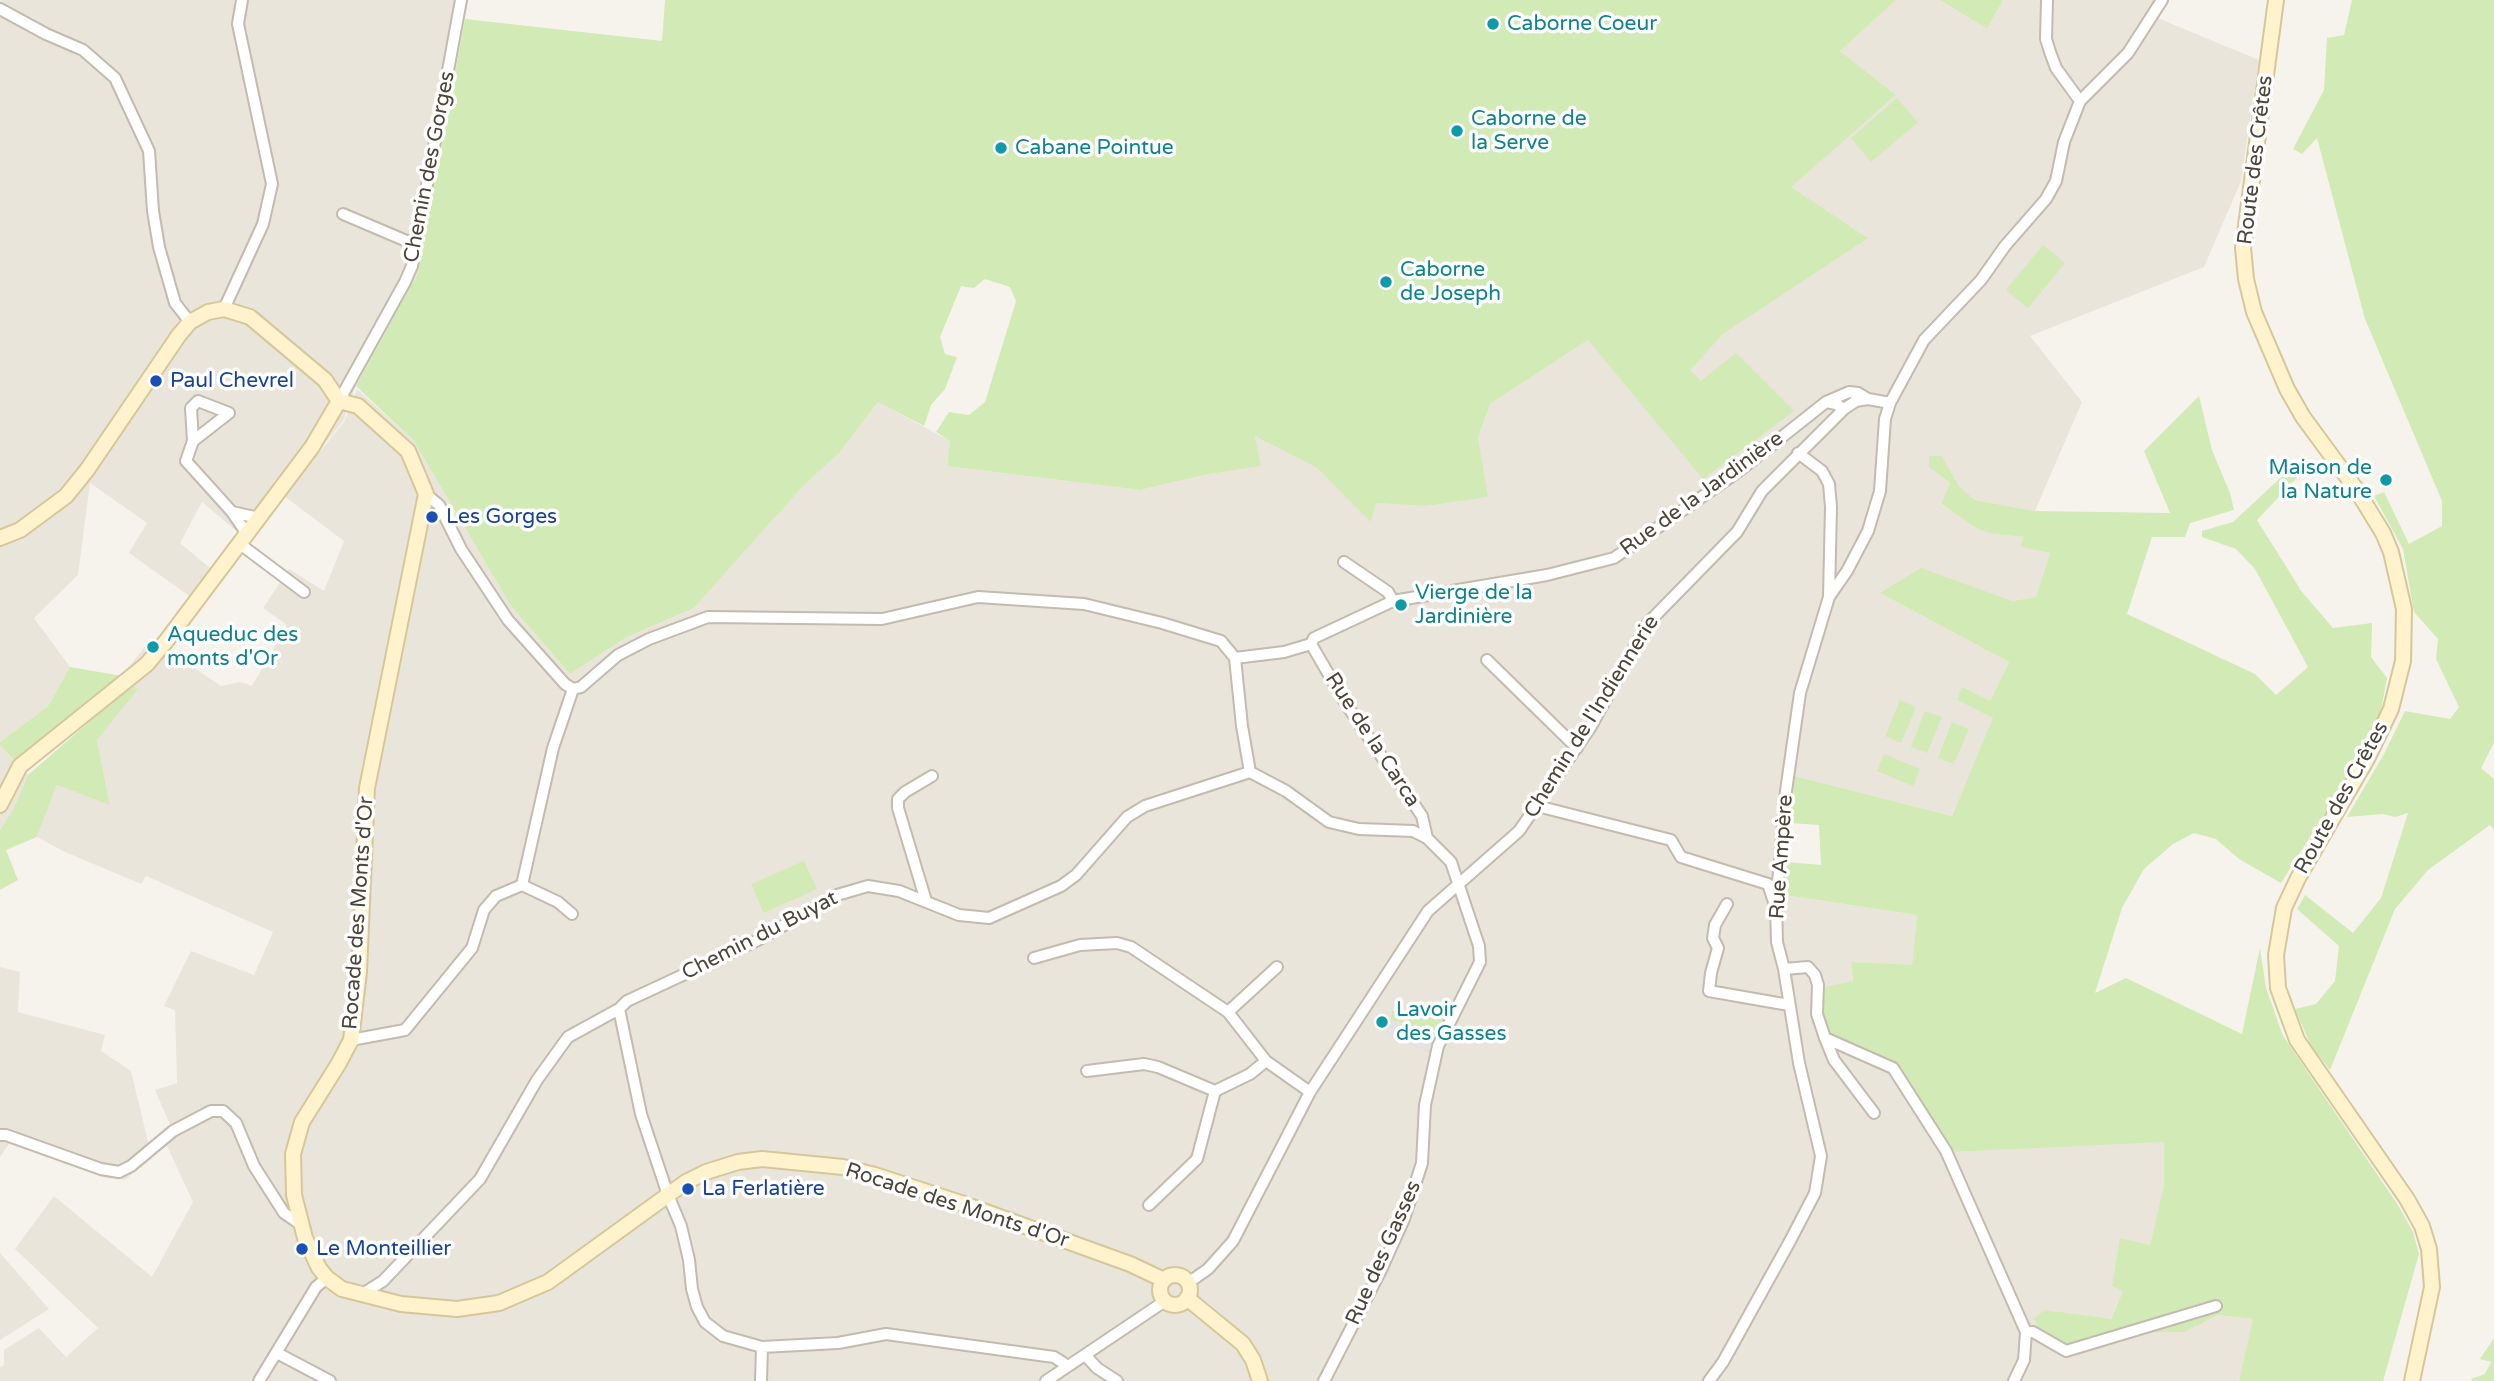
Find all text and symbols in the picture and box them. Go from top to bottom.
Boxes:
place label: Caborne Coeur [1507,11,1657,37]
marker: Caborne Coeur [1485,16,1501,32]
street label: Chemin des Gorges [399,69,461,265]
street label: Route des Crêtes [2233,74,2279,246]
place label: Caborne de la Serve [1471,106,1587,156]
marker: Caborne de la Serve [1449,123,1465,139]
place label: Cabane Pointue [1015,135,1174,161]
marker: Cabane Pointue [993,140,1009,156]
place label: Caborne de Joseph [1400,257,1501,307]
marker: Caborne de Joseph [1378,274,1394,290]
place label: Paul Chevrel [170,368,294,394]
marker: Paul Chevrel [148,373,164,389]
street label: Rue de la Jardinière [1616,426,1788,562]
place label: Maison de la Nature [2268,455,2372,505]
marker: Maison de la Nature [2378,472,2394,488]
place label: Les Gorges [446,504,557,530]
marker: Les Gorges [424,509,440,525]
place label: Vierge de la Jardinière [1415,580,1532,630]
marker: Vierge de la Jardinière [1393,597,1409,613]
street label: Chemin de l'Indiennerie [1519,611,1665,823]
place label: Aqueduc des monts d'Or [167,622,298,672]
marker: Aqueduc des monts d'Or [145,639,161,655]
street label: Rue de la Carca [1319,668,1425,812]
street label: Route des Crêtes [2290,717,2394,879]
street label: Rue Ampère [1765,794,1799,920]
street label: Rocade des Monts d'Or [338,796,380,1030]
street label: Chemin du Buyat [678,886,842,986]
place label: Lavoir des Gasses [1396,997,1507,1047]
marker: Lavoir des Gasses [1374,1014,1390,1030]
street label: Rocade des Monts d'Or [842,1158,1072,1254]
place label: La Ferlatière [702,1176,825,1202]
street label: Rue des Gasses [1341,1177,1427,1329]
marker: La Ferlatière [680,1181,696,1197]
place label: Le Monteillier [316,1236,451,1262]
marker: Le Monteillier [294,1241,310,1257]

